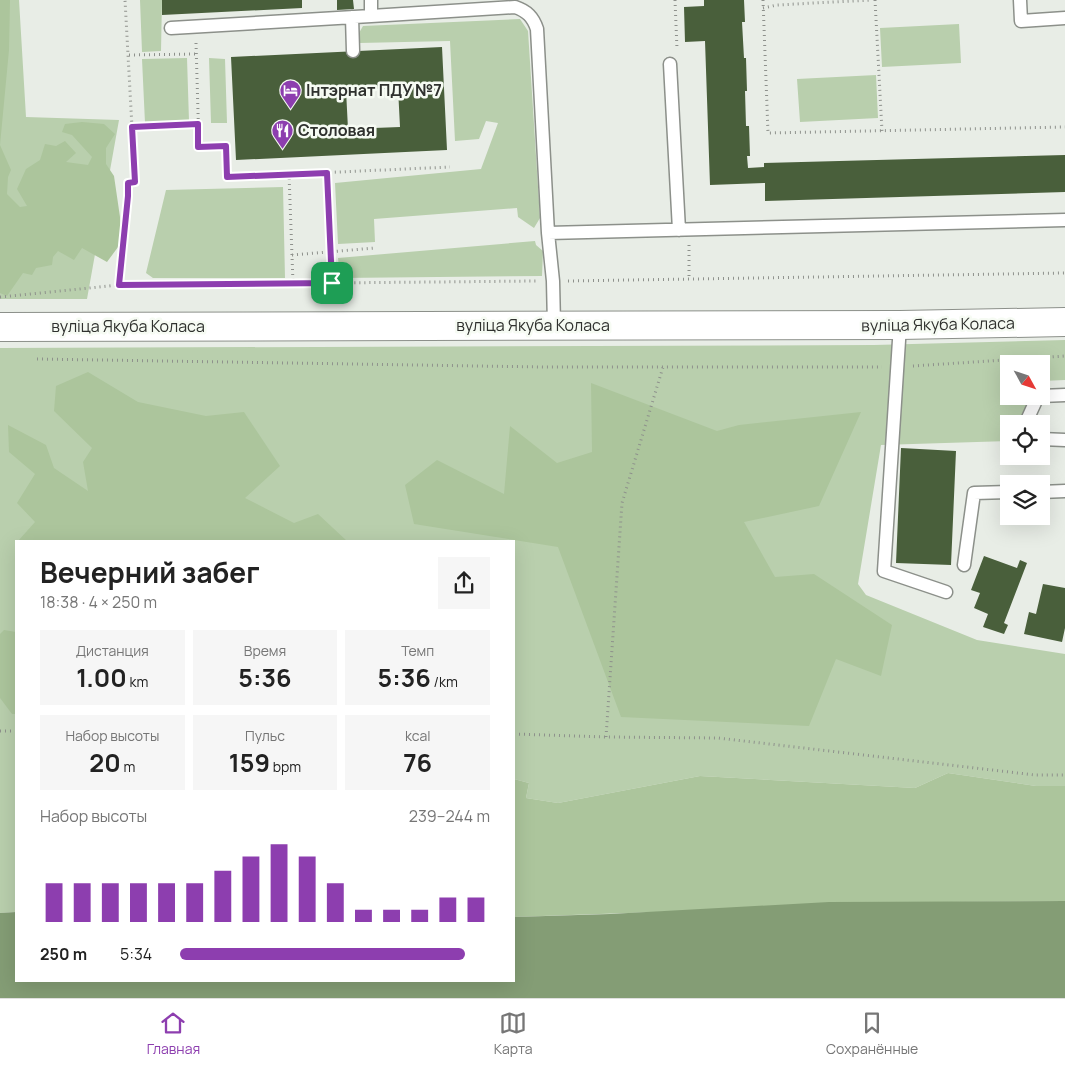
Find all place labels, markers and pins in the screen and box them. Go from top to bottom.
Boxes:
hotel icon: Інтэрнат ПДУ №7 [278,78,302,109]
place label: Інтэрнат ПДУ №7 [306,79,442,101]
restaurant icon: Столовая [270,118,294,149]
place label: Столовая [298,119,375,141]
pin [311,262,353,304]

